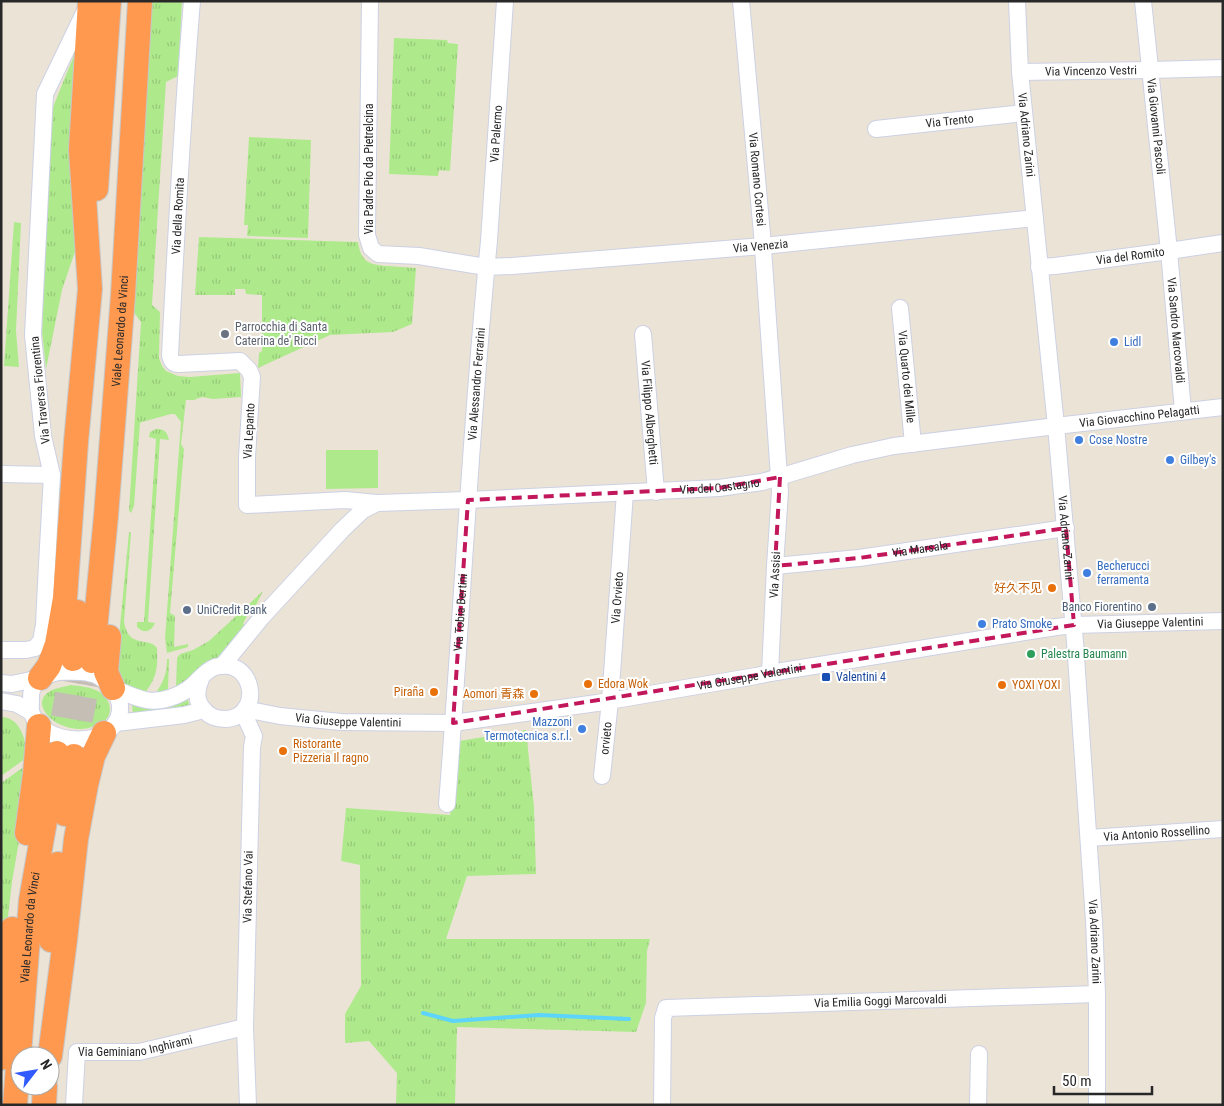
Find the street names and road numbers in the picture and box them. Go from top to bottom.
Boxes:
street label: Via Vincenzo Vestri [1045,63,1137,79]
street label: Via Giovanni Pascoli [1144,78,1168,175]
street label: Via Adriano Zarini [1015,92,1038,177]
street label: Via Padre Pio da Pietrelcina [362,103,376,235]
street label: Via Palermo [487,105,505,163]
street label: Via Trento [925,112,974,131]
street label: Via Romano Cortesi [746,132,768,227]
street label: Via della Romita [169,177,187,255]
street label: Via Venezia [732,236,789,255]
street label: Via del Romito [1095,245,1165,268]
street label: Viale Leonardo da Vinci [109,275,131,387]
street label: Via Sandro Marcovaldi [1164,277,1188,384]
street label: Via Alessandro Ferrarini [465,327,488,441]
street label: Via Quarto dei Mille [895,330,918,424]
street label: Via Traversa Fiorentina [27,335,53,445]
street label: Via Filippo Alberghetti [638,360,661,466]
street label: Via Lepanto [241,403,257,459]
street label: Via Giovacchino Pelagatti [1078,403,1200,430]
street label: Via del Castagno [679,475,760,497]
street label: Via Adriano Zarini [1055,495,1077,580]
street label: Via Marsala [891,538,949,560]
street label: Via Assisi [767,551,783,599]
street label: Via Orvieto [609,571,626,624]
street label: Via Tobia Bertini [451,573,470,652]
street label: Via Giuseppe Valentini [1097,615,1204,631]
street label: Via Giuseppe Valentini [696,661,803,693]
street label: Via Giuseppe Valentini [294,711,401,730]
street label: orvieto [597,721,615,755]
street label: Via Antonio Rossellino [1103,823,1211,844]
street label: Via Stefano Vai [240,851,256,923]
street label: Viale Leonardo da Vinci [18,871,43,984]
street label: Via Adriano Zarini [1086,899,1104,984]
street label: Via Emilia Goggi Marcovaldi [814,992,947,1010]
street label: Via Geminiano Inghirami [78,1033,194,1059]

